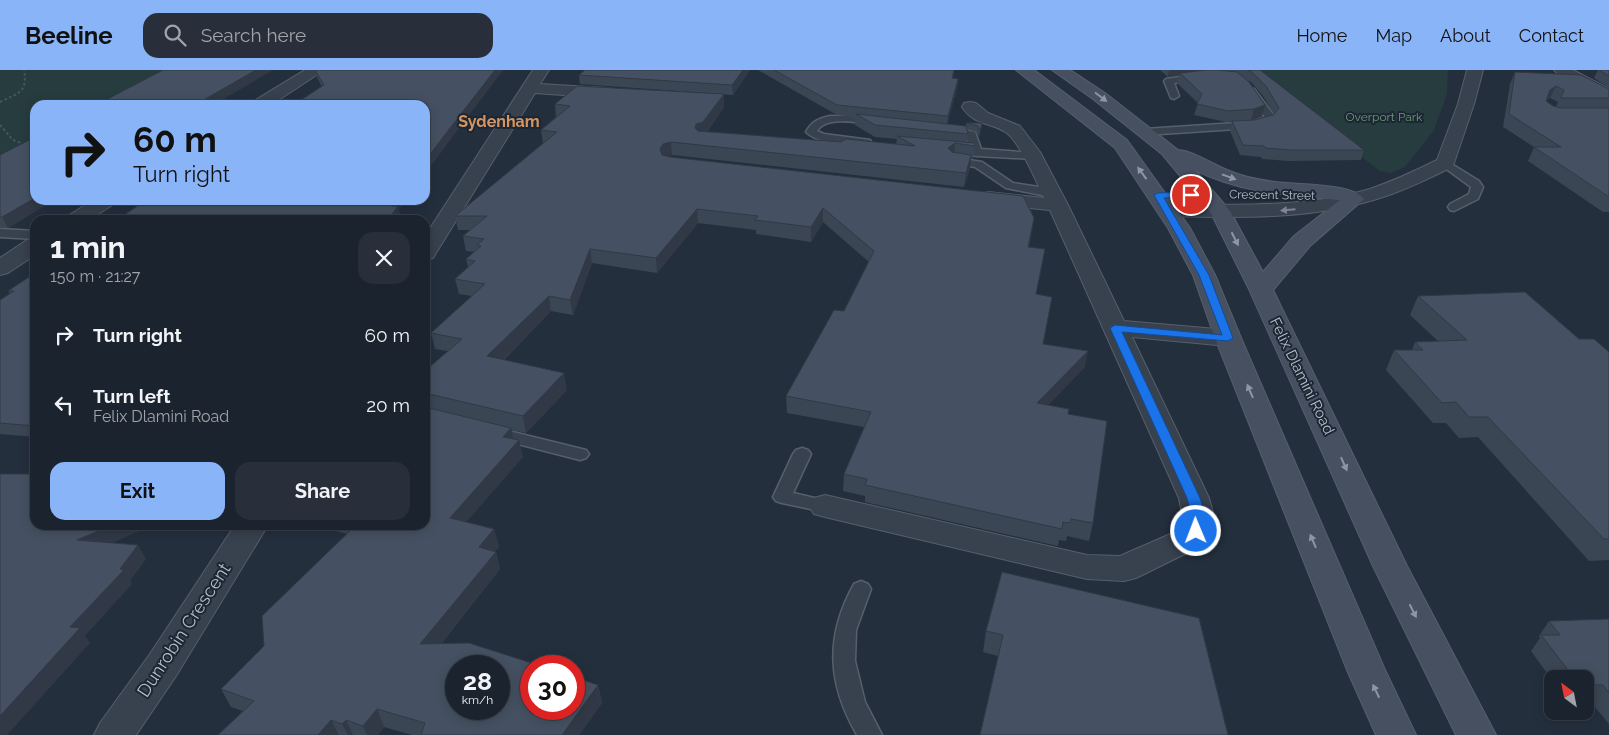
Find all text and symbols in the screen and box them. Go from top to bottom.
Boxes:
search box [143,13,493,58]
text: Beeline [25,21,113,50]
icon: search [161,21,189,49]
text: Search here [201,24,306,46]
text: Home [1296,25,1347,46]
text: Map [1375,25,1412,46]
text: About [1440,25,1491,46]
text: Contact [1519,25,1584,46]
one-way arrow [1094,92,1107,103]
park label: Overport Park [1346,110,1423,124]
district label: Sydenham [458,112,540,131]
text: 60 m [133,119,217,160]
icon: right [50,120,115,185]
text: Turn right [133,161,230,187]
one-way arrow [1137,166,1147,180]
pin [1170,174,1212,216]
one-way arrow [1221,174,1236,181]
icon: arrive [1177,181,1205,209]
street label: Crescent Street [1229,187,1315,203]
one-way arrow [1280,206,1296,214]
text: 1 min [50,230,126,265]
button: close [358,232,410,284]
one-way arrow [1231,232,1239,246]
text: 150 m · 21:27 [50,267,140,286]
street label: Felix Dlamini Road [1266,315,1338,437]
icon: right [50,321,78,349]
text: Turn right [93,324,182,346]
text: 60 m [365,324,410,346]
one-way arrow [1246,383,1254,398]
text: Turn left [93,385,170,407]
icon: left [50,391,78,419]
text: 20 m [366,394,410,416]
text: Felix Dlamini Road [93,407,229,426]
one-way arrow [1341,457,1349,471]
button: Exit [50,462,225,520]
button: Share [235,462,410,520]
position arrow [1169,504,1221,556]
one-way arrow [1308,534,1316,548]
street label: Dunrobin Crescent [132,559,235,701]
one-way arrow [1409,604,1417,618]
speed limit sign: 30 [520,655,585,720]
text: 28 [463,666,492,696]
north arrow [1544,670,1594,720]
map controls [1544,670,1594,720]
one-way arrow [1372,684,1380,698]
text: km/h [462,693,493,707]

